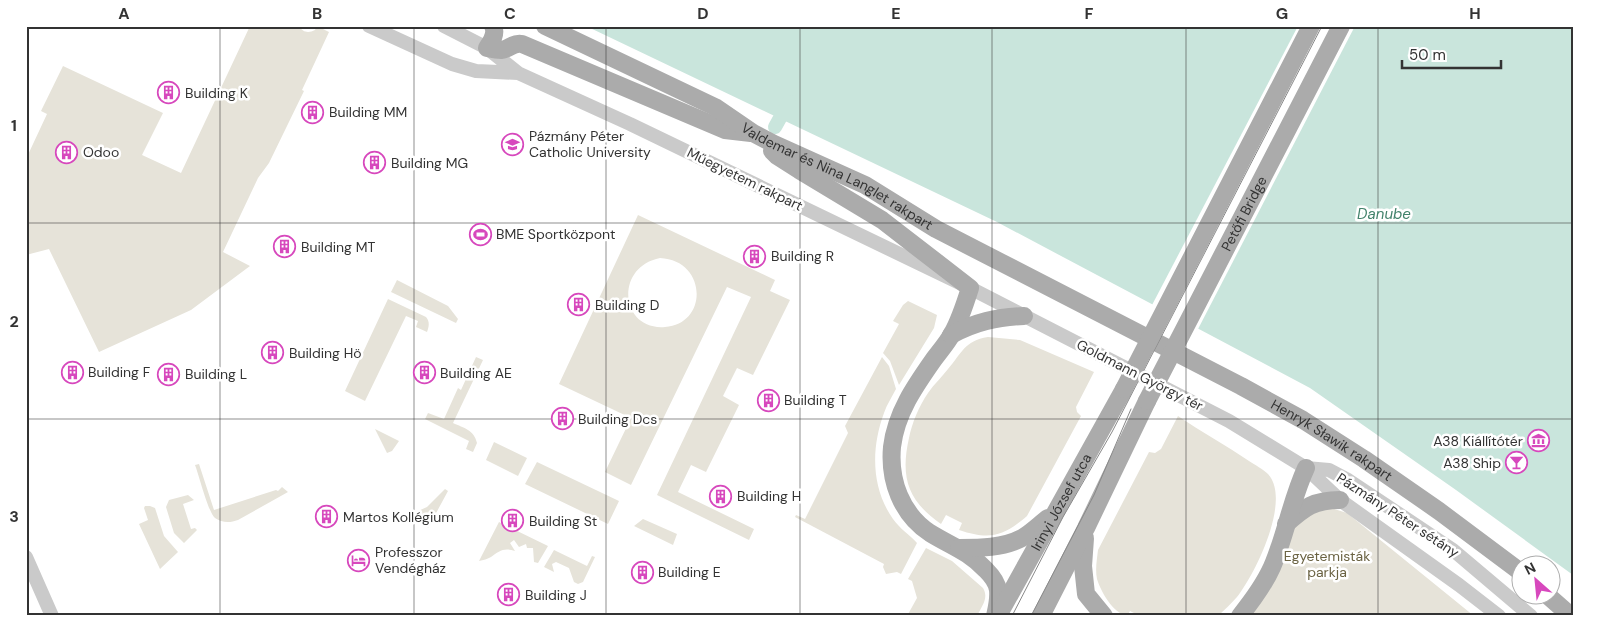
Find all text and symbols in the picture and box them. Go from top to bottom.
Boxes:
text: A [118,3,130,24]
text: B [312,3,322,24]
text: C [504,3,516,24]
text: D [697,3,709,24]
text: E [891,3,901,24]
text: F [1085,3,1094,24]
text: G [1276,3,1288,24]
text: H [1469,3,1481,24]
scale bar [1402,38,1500,70]
text: 50 m [1409,45,1446,65]
building icon: Building K [157,81,181,105]
place label: Building K [185,84,248,102]
building icon: Building MM [301,100,325,124]
place label: Building MM [329,103,407,121]
text: 1 [11,115,17,136]
street label: Valdemar és Nina Langlet rakpart [738,119,936,234]
place label: Pázmány Péter Catholic University [529,127,651,161]
school or university icon: Pázmány Péter Catholic University [501,132,525,156]
building icon: Odoo [55,140,79,164]
place label: Odoo [83,143,119,161]
street label: Műegyetem rakpart [684,143,806,215]
building icon: Building MG [363,151,387,175]
place label: Building MG [391,154,468,172]
street label: Petőfi Bridge [1217,173,1271,254]
water label: Danube [1357,204,1411,224]
sports icon: BME Sportközpont [468,222,492,246]
place label: BME Sportközpont [496,225,616,243]
building icon: Building MT [273,235,297,259]
place label: Building MT [301,238,375,256]
building icon: Building R [743,244,767,268]
place label: Building R [771,247,834,265]
building icon: Building D [567,293,591,317]
place label: Building D [595,296,659,314]
text: 2 [9,311,19,332]
street label: Goldmann György tér [1074,335,1206,415]
building icon: Building Hö [261,341,285,365]
place label: Building Hö [289,344,362,362]
building icon: Building F [60,360,84,384]
building icon: Building AE [412,361,436,385]
building icon: Building L [157,362,181,386]
place label: Building F [88,363,151,381]
place label: Building AE [440,364,512,382]
place label: Building L [185,365,247,383]
building icon: Building T [756,388,780,412]
place label: Building T [784,391,847,409]
street label: Henryk Sławik rakpart [1268,395,1396,485]
building icon: Building Dcs [550,407,574,431]
place label: Building Dcs [578,410,657,428]
museum icon: A38 Kiállítótér [1527,429,1551,453]
place label: A38 Kiállítótér [1433,432,1523,450]
street label: Irinyi József utca [1027,450,1095,554]
bar icon: A38 Ship [1505,451,1529,475]
place label: A38 Ship [1443,454,1501,472]
street label: Pázmány Péter sétány [1333,469,1463,561]
building icon: Building H [709,484,733,508]
place label: Building H [737,487,801,505]
building icon: Martos Kollégium [315,505,339,529]
text: 3 [9,506,19,527]
place label: Martos Kollégium [343,508,454,526]
building icon: Building St [501,509,525,533]
place label: Building St [529,512,597,530]
place label: Professzor Vendégház [375,543,446,577]
park label: Egyetemisták parkja [1284,547,1370,581]
hotel icon: Professzor Vendégház [347,548,371,572]
north arrow [1512,554,1562,604]
text: N [1521,558,1539,579]
building icon: Building E [630,560,654,584]
place label: Building E [658,563,721,581]
building icon: Building J [497,583,521,607]
place label: Building J [525,586,587,604]

